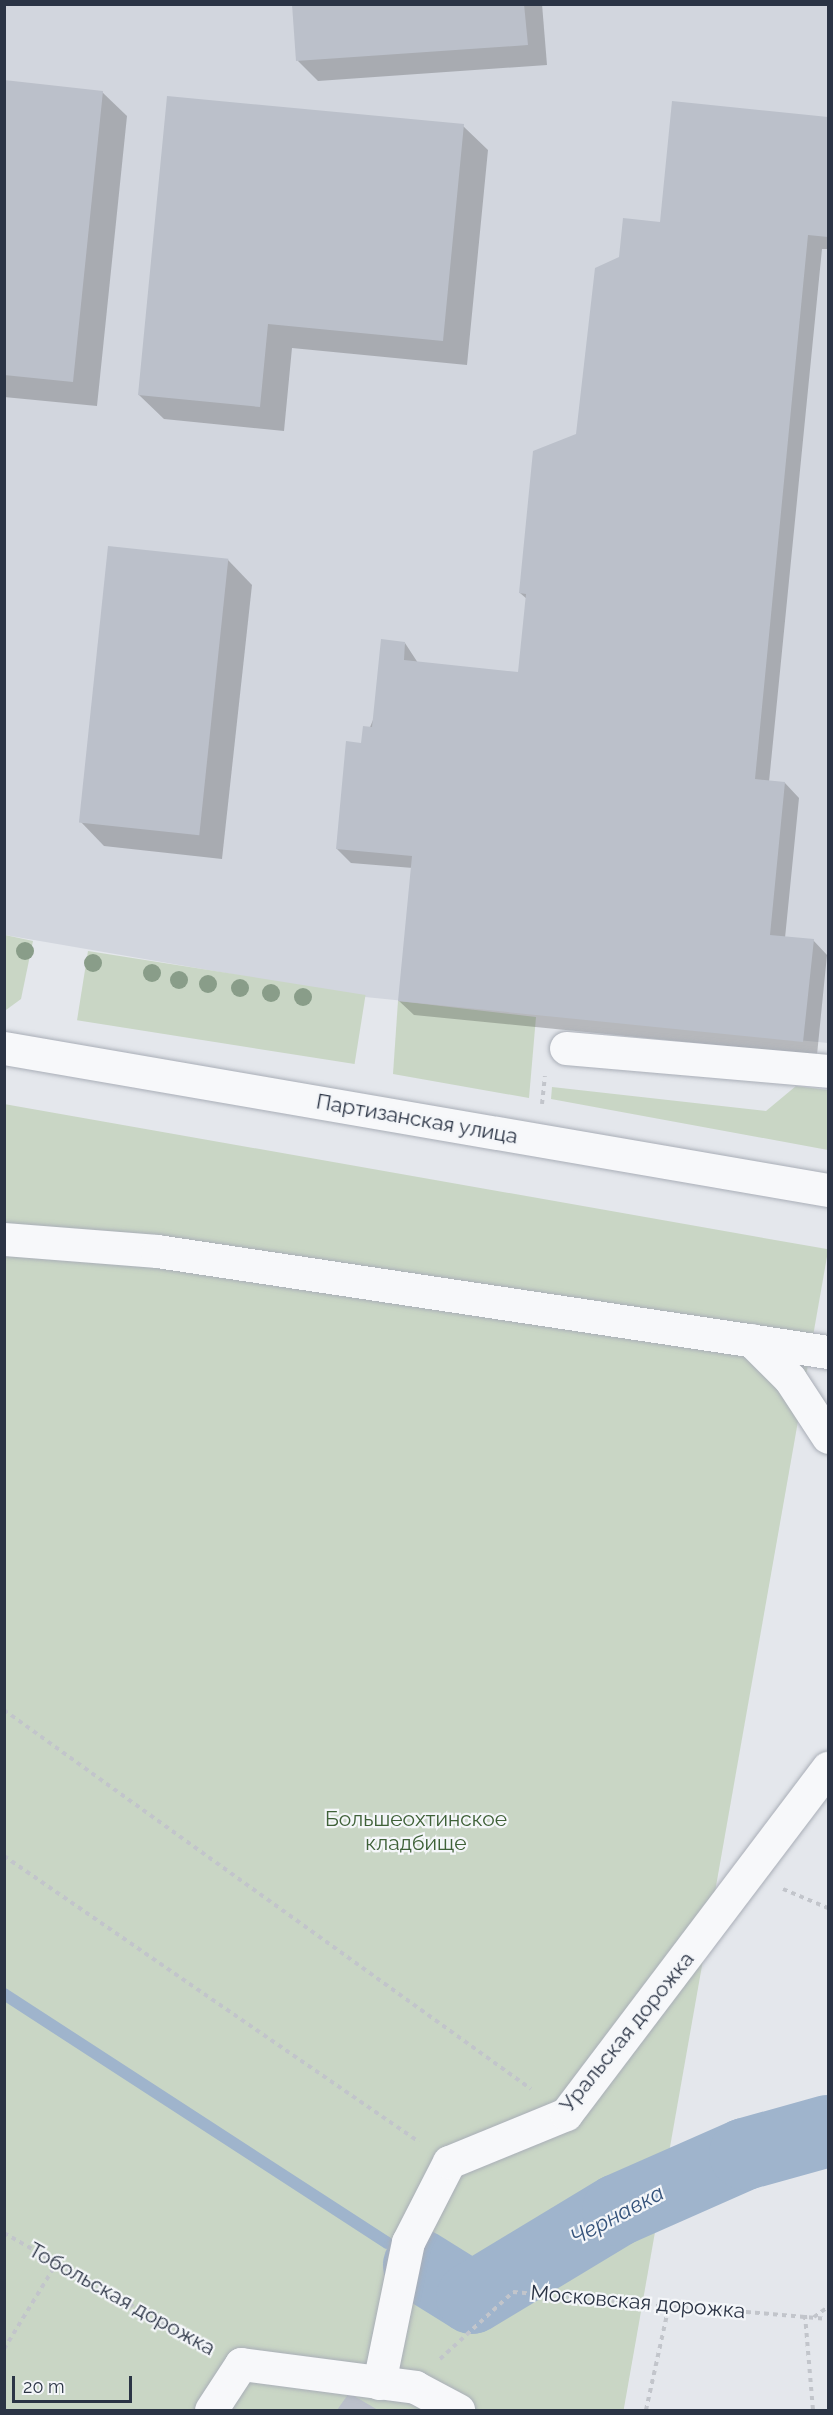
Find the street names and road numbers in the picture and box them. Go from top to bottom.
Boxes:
street label: Партизанская улица [314,1089,520,1149]
street label: Уральская дорожка [555,1947,699,2117]
street label: Тобольская дорожка [24,2237,220,2361]
street label: Московская дорожка [530,2280,746,2324]

